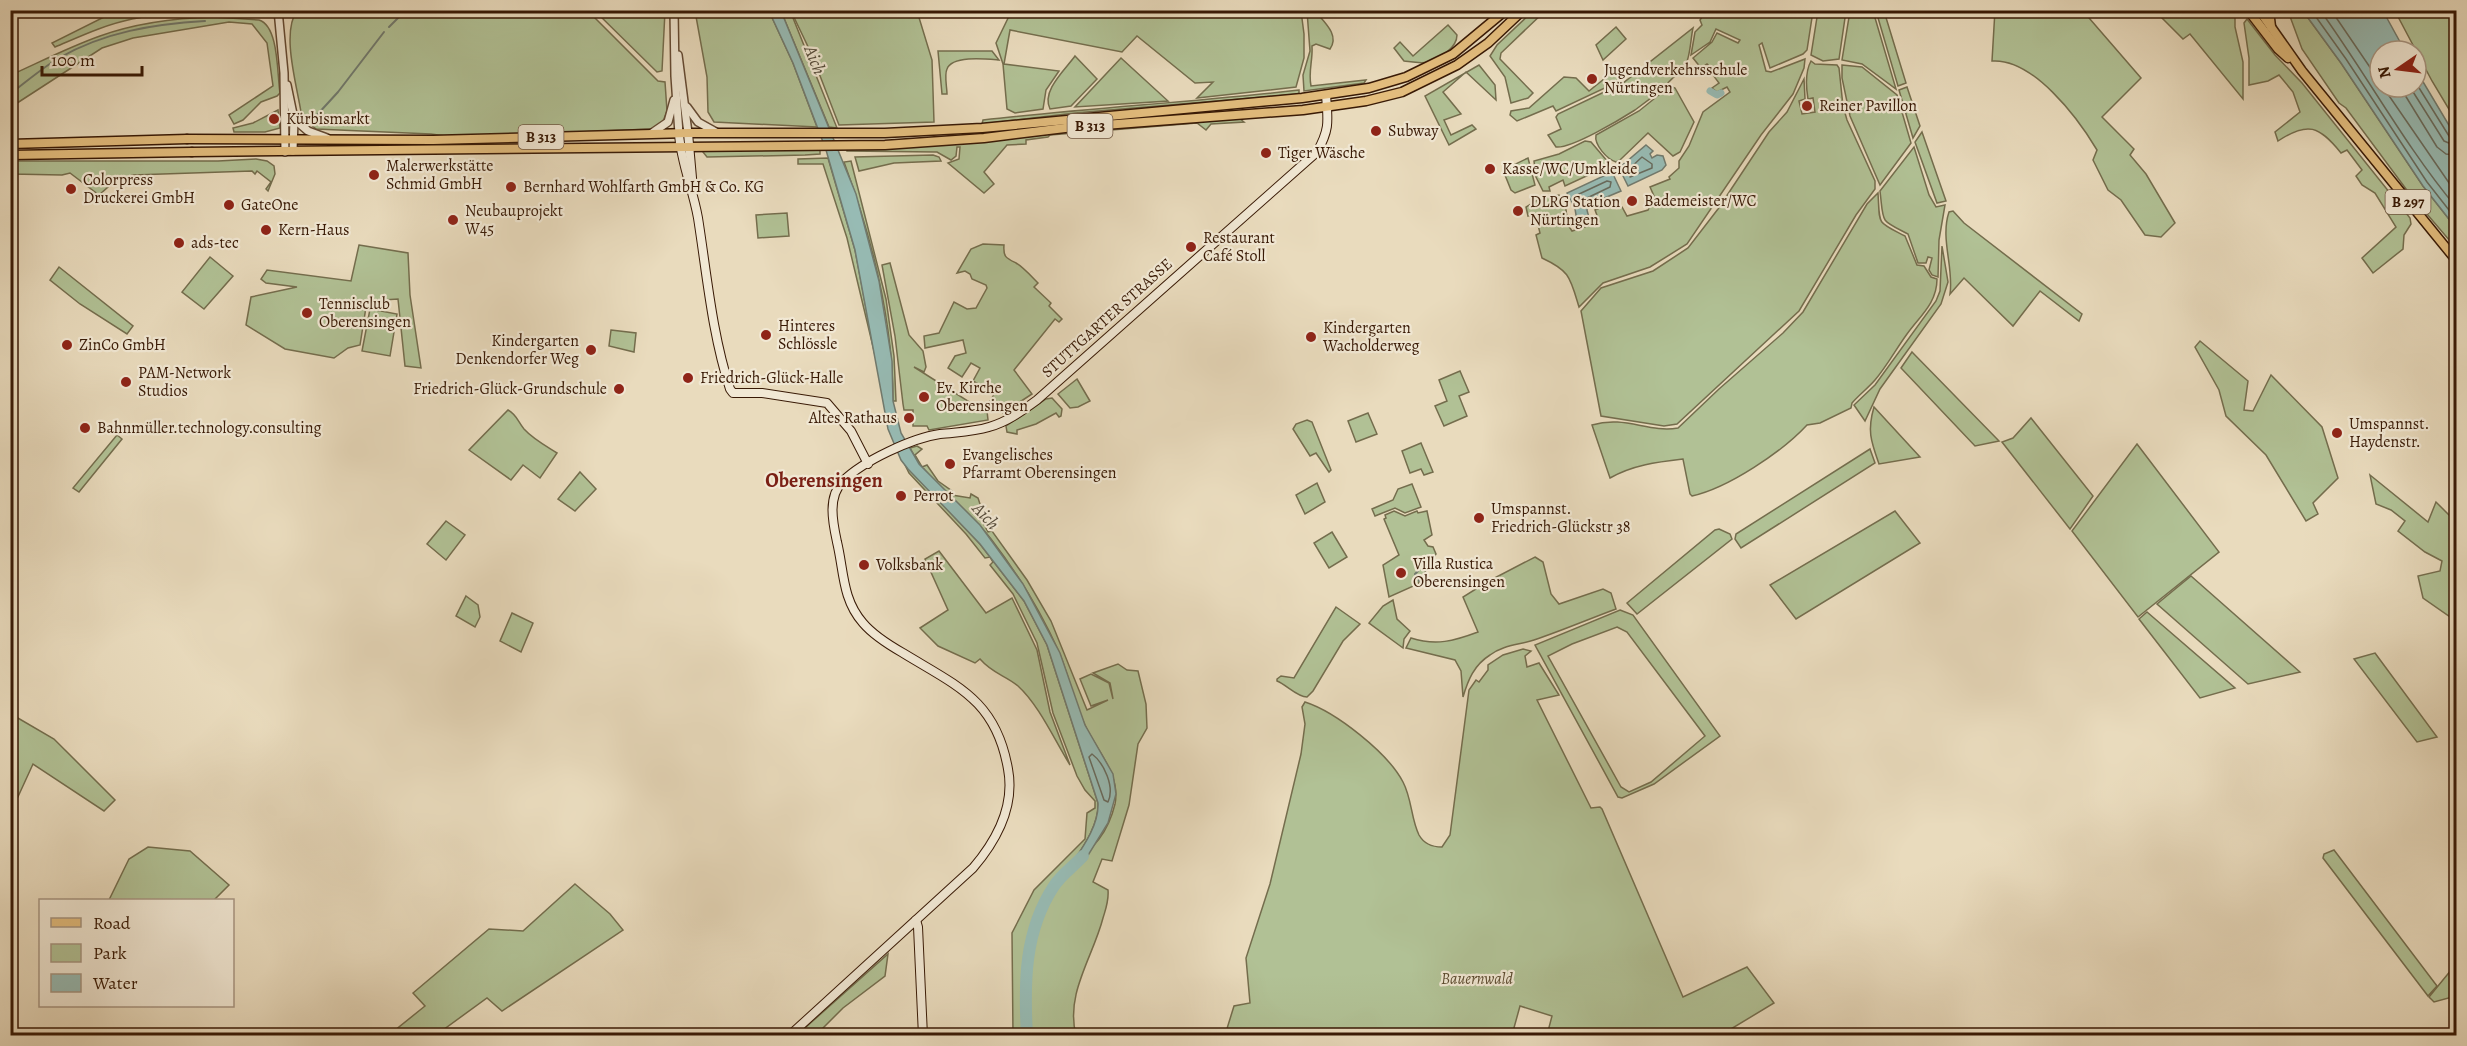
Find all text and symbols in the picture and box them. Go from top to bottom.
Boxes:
scale bar [42,39,142,77]
north arrow [2368,39,2428,99]
water label: Aich [798,41,832,78]
text: 100 m [51,48,95,72]
place label: Jugendverkehrsschule Nürtingen [1604,59,1748,99]
text: N [2372,64,2396,81]
marker: Jugendverkehrsschule Nürtingen [1585,72,1599,86]
place label: Reiner Pavillon [1819,95,1917,117]
marker: Reiner Pavillon [1800,99,1814,113]
place label: Kürbismarkt [286,108,370,130]
marker: Kürbismarkt [267,112,281,126]
road number: B 313 [1068,114,1112,138]
place label: Subway [1388,120,1439,142]
marker: Subway [1369,124,1383,138]
road number: B 313 [518,125,564,149]
place label: Tiger Wäsche [1278,142,1365,164]
marker: Tiger Wäsche [1259,146,1273,160]
place label: Malerwerkstätte Schmid GmbH [386,155,493,195]
place label: Kasse/WC/Umkleide [1502,158,1638,180]
marker: Kasse/WC/Umkleide [1483,162,1497,176]
marker: Malerwerkstätte Schmid GmbH [367,168,381,182]
place label: Colorpress Druckerei GmbH [83,169,195,209]
place label: Bernhard Wohlfarth GmbH & Co. KG [523,176,764,198]
marker: Bernhard Wohlfarth GmbH & Co. KG [504,180,518,194]
marker: Colorpress Druckerei GmbH [64,182,78,196]
place label: Bademeister/WC [1644,190,1756,212]
road number: B 297 [2386,190,2430,214]
place label: DLRG Station Nürtingen [1530,191,1620,231]
place label: GateOne [241,194,298,216]
marker: Bademeister/WC [1625,194,1639,208]
marker: GateOne [222,198,236,212]
place label: Neubauprojekt W45 [464,200,563,240]
marker: DLRG Station Nürtingen [1511,204,1525,218]
marker: Neubauprojekt W45 [446,213,460,227]
place label: Kern-Haus [278,219,350,241]
marker: Kern-Haus [259,223,273,237]
place label: Restaurant Café Stoll [1203,227,1275,267]
place label: ads-tec [191,232,239,254]
marker: ads-tec [172,236,186,250]
marker: Restaurant Café Stoll [1184,240,1198,254]
street label: STUTTGARTER STRASSE [1037,253,1177,383]
place label: Tennisclub Oberensingen [319,293,411,333]
marker: Tennisclub Oberensingen [300,306,314,320]
place label: Hinteres Schlössle [778,315,837,355]
place label: Kindergarten Wacholderweg [1322,317,1419,357]
marker: Hinteres Schlössle [759,328,773,342]
place label: Kindergarten Denkendorfer Weg [455,330,579,370]
marker: Kindergarten Wacholderweg [1304,330,1318,344]
place label: ZinCo GmbH [79,334,166,356]
marker: ZinCo GmbH [60,338,74,352]
marker: Kindergarten Denkendorfer Weg [584,343,598,357]
place label: PAM-Network Studios [138,362,231,402]
place label: Friedrich-Glück-Halle [700,367,843,389]
marker: Friedrich-Glück-Halle [681,371,695,385]
marker: PAM-Network Studios [119,375,133,389]
place label: Ev. Kirche Oberensingen [936,377,1028,417]
place label: Friedrich-Glück-Grundschule [413,378,607,400]
marker: Friedrich-Glück-Grundschule [612,382,626,396]
marker: Ev. Kirche Oberensingen [917,390,931,404]
place label: Altes Rathaus [808,407,897,429]
marker: Altes Rathaus [902,411,916,425]
place label: Umspannst. Haydenstr. [2349,413,2429,453]
place label: Bahnmüller.technology.consulting [97,417,322,439]
marker: Bahnmüller.technology.consulting [78,421,92,435]
marker: Umspannst. Haydenstr. [2330,426,2344,440]
place label: Evangelisches Pfarramt Oberensingen [962,444,1117,484]
marker: Evangelisches Pfarramt Oberensingen [943,457,957,471]
district label: Oberensingen [765,467,883,494]
place label: Perrot [913,485,954,507]
marker: Perrot [894,489,908,503]
water label: Aich [967,496,1005,535]
place label: Umspannst. Friedrich-Glückstr 38 [1491,498,1631,538]
marker: Umspannst. Friedrich-Glückstr 38 [1472,511,1486,525]
place label: Villa Rustica Oberensingen [1412,553,1505,593]
place label: Volksbank [875,554,943,576]
marker: Volksbank [857,558,871,572]
marker: Villa Rustica Oberensingen [1394,566,1408,580]
legend [39,899,234,1007]
text: Road [93,911,131,935]
text: Park [93,941,127,965]
park label: Bauernwald [1441,968,1514,990]
text: Water [92,971,138,995]

